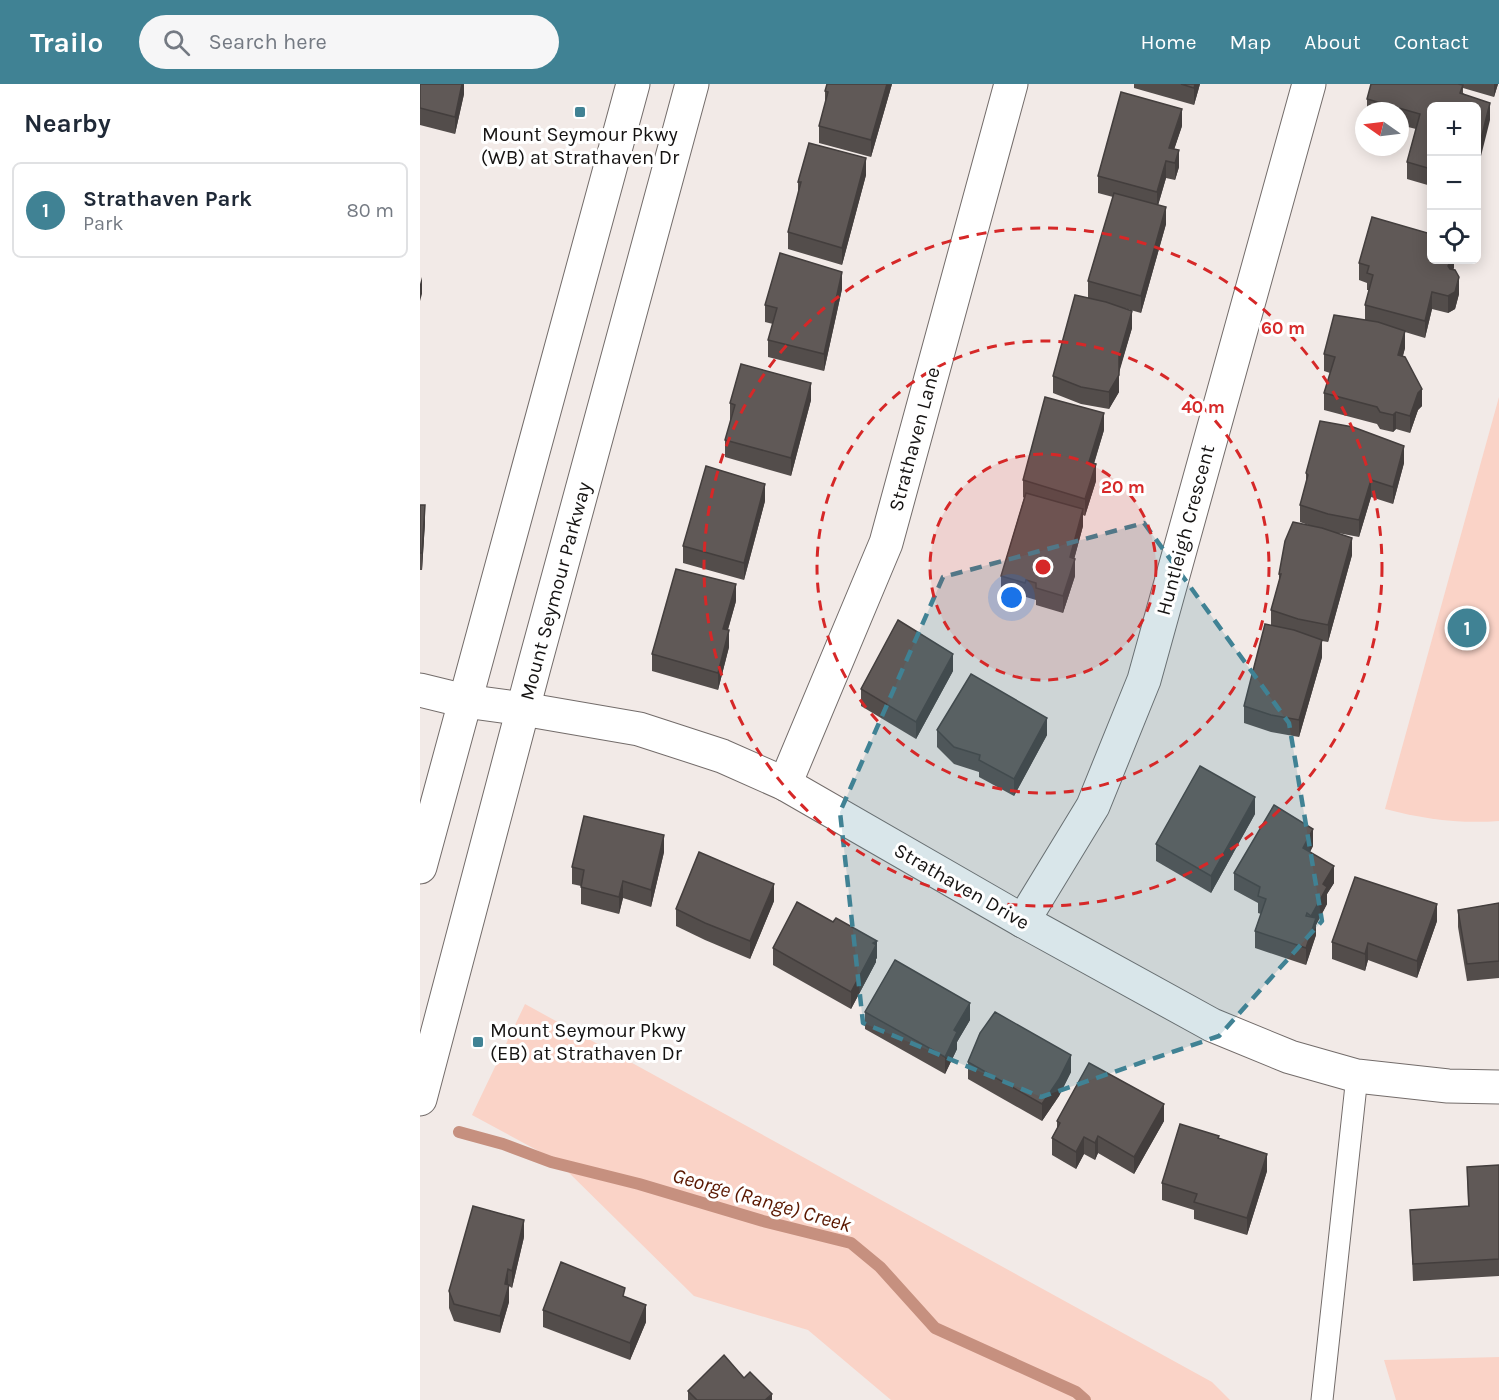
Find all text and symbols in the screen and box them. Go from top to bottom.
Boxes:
search box [139,15,559,69]
text: Trailo [30,26,103,59]
icon: search [160,26,193,59]
text: Search here [208,29,327,55]
text: Home [1141,30,1197,54]
text: Map [1230,30,1271,54]
text: About [1304,30,1361,54]
text: Contact [1394,30,1469,54]
north arrow [1355,102,1409,156]
map controls [1427,102,1481,264]
button: + [1427,102,1481,156]
marker: Mount Seymour Pkwy (WB) at Strathaven Dr [573,105,587,119]
text: Nearby [24,108,111,139]
place label: Mount Seymour Pkwy (WB) at Strathaven Dr [481,123,680,169]
button: − [1427,156,1481,210]
text: Strathaven Park [83,186,252,212]
text: 1 [42,199,49,222]
text: 80 m [346,199,394,222]
button: locate [1427,210,1481,264]
text: Park [83,212,124,235]
text: 60 m [1261,317,1305,339]
street label: Strathaven Lane [884,365,945,514]
text: 40 m [1181,396,1225,418]
street label: Huntleigh Crescent [1152,442,1219,618]
text: 20 m [1101,476,1145,498]
street label: Mount Seymour Parkway [515,479,596,703]
centre of rings [1033,557,1053,577]
your location [997,583,1026,612]
pin: 1 [1448,606,1486,650]
street label: Strathaven Drive [890,838,1033,934]
place label: Mount Seymour Pkwy (EB) at Strathaven Dr [490,1019,686,1065]
marker: Mount Seymour Pkwy (EB) at Strathaven Dr [471,1035,485,1049]
water label: George (Range) Creek [670,1163,854,1237]

